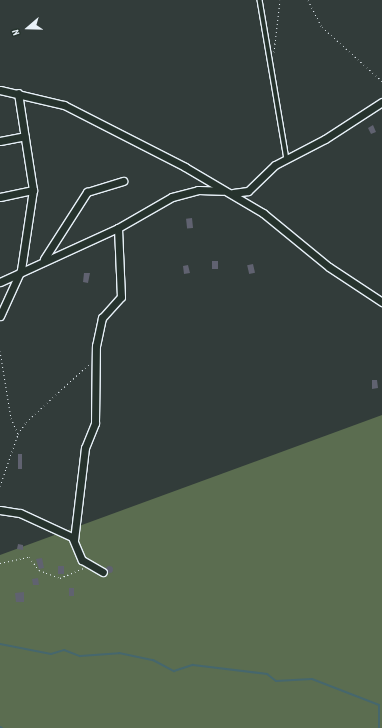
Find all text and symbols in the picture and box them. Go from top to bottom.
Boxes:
north arrow [8,8,48,48]
text: N [8,27,25,37]

